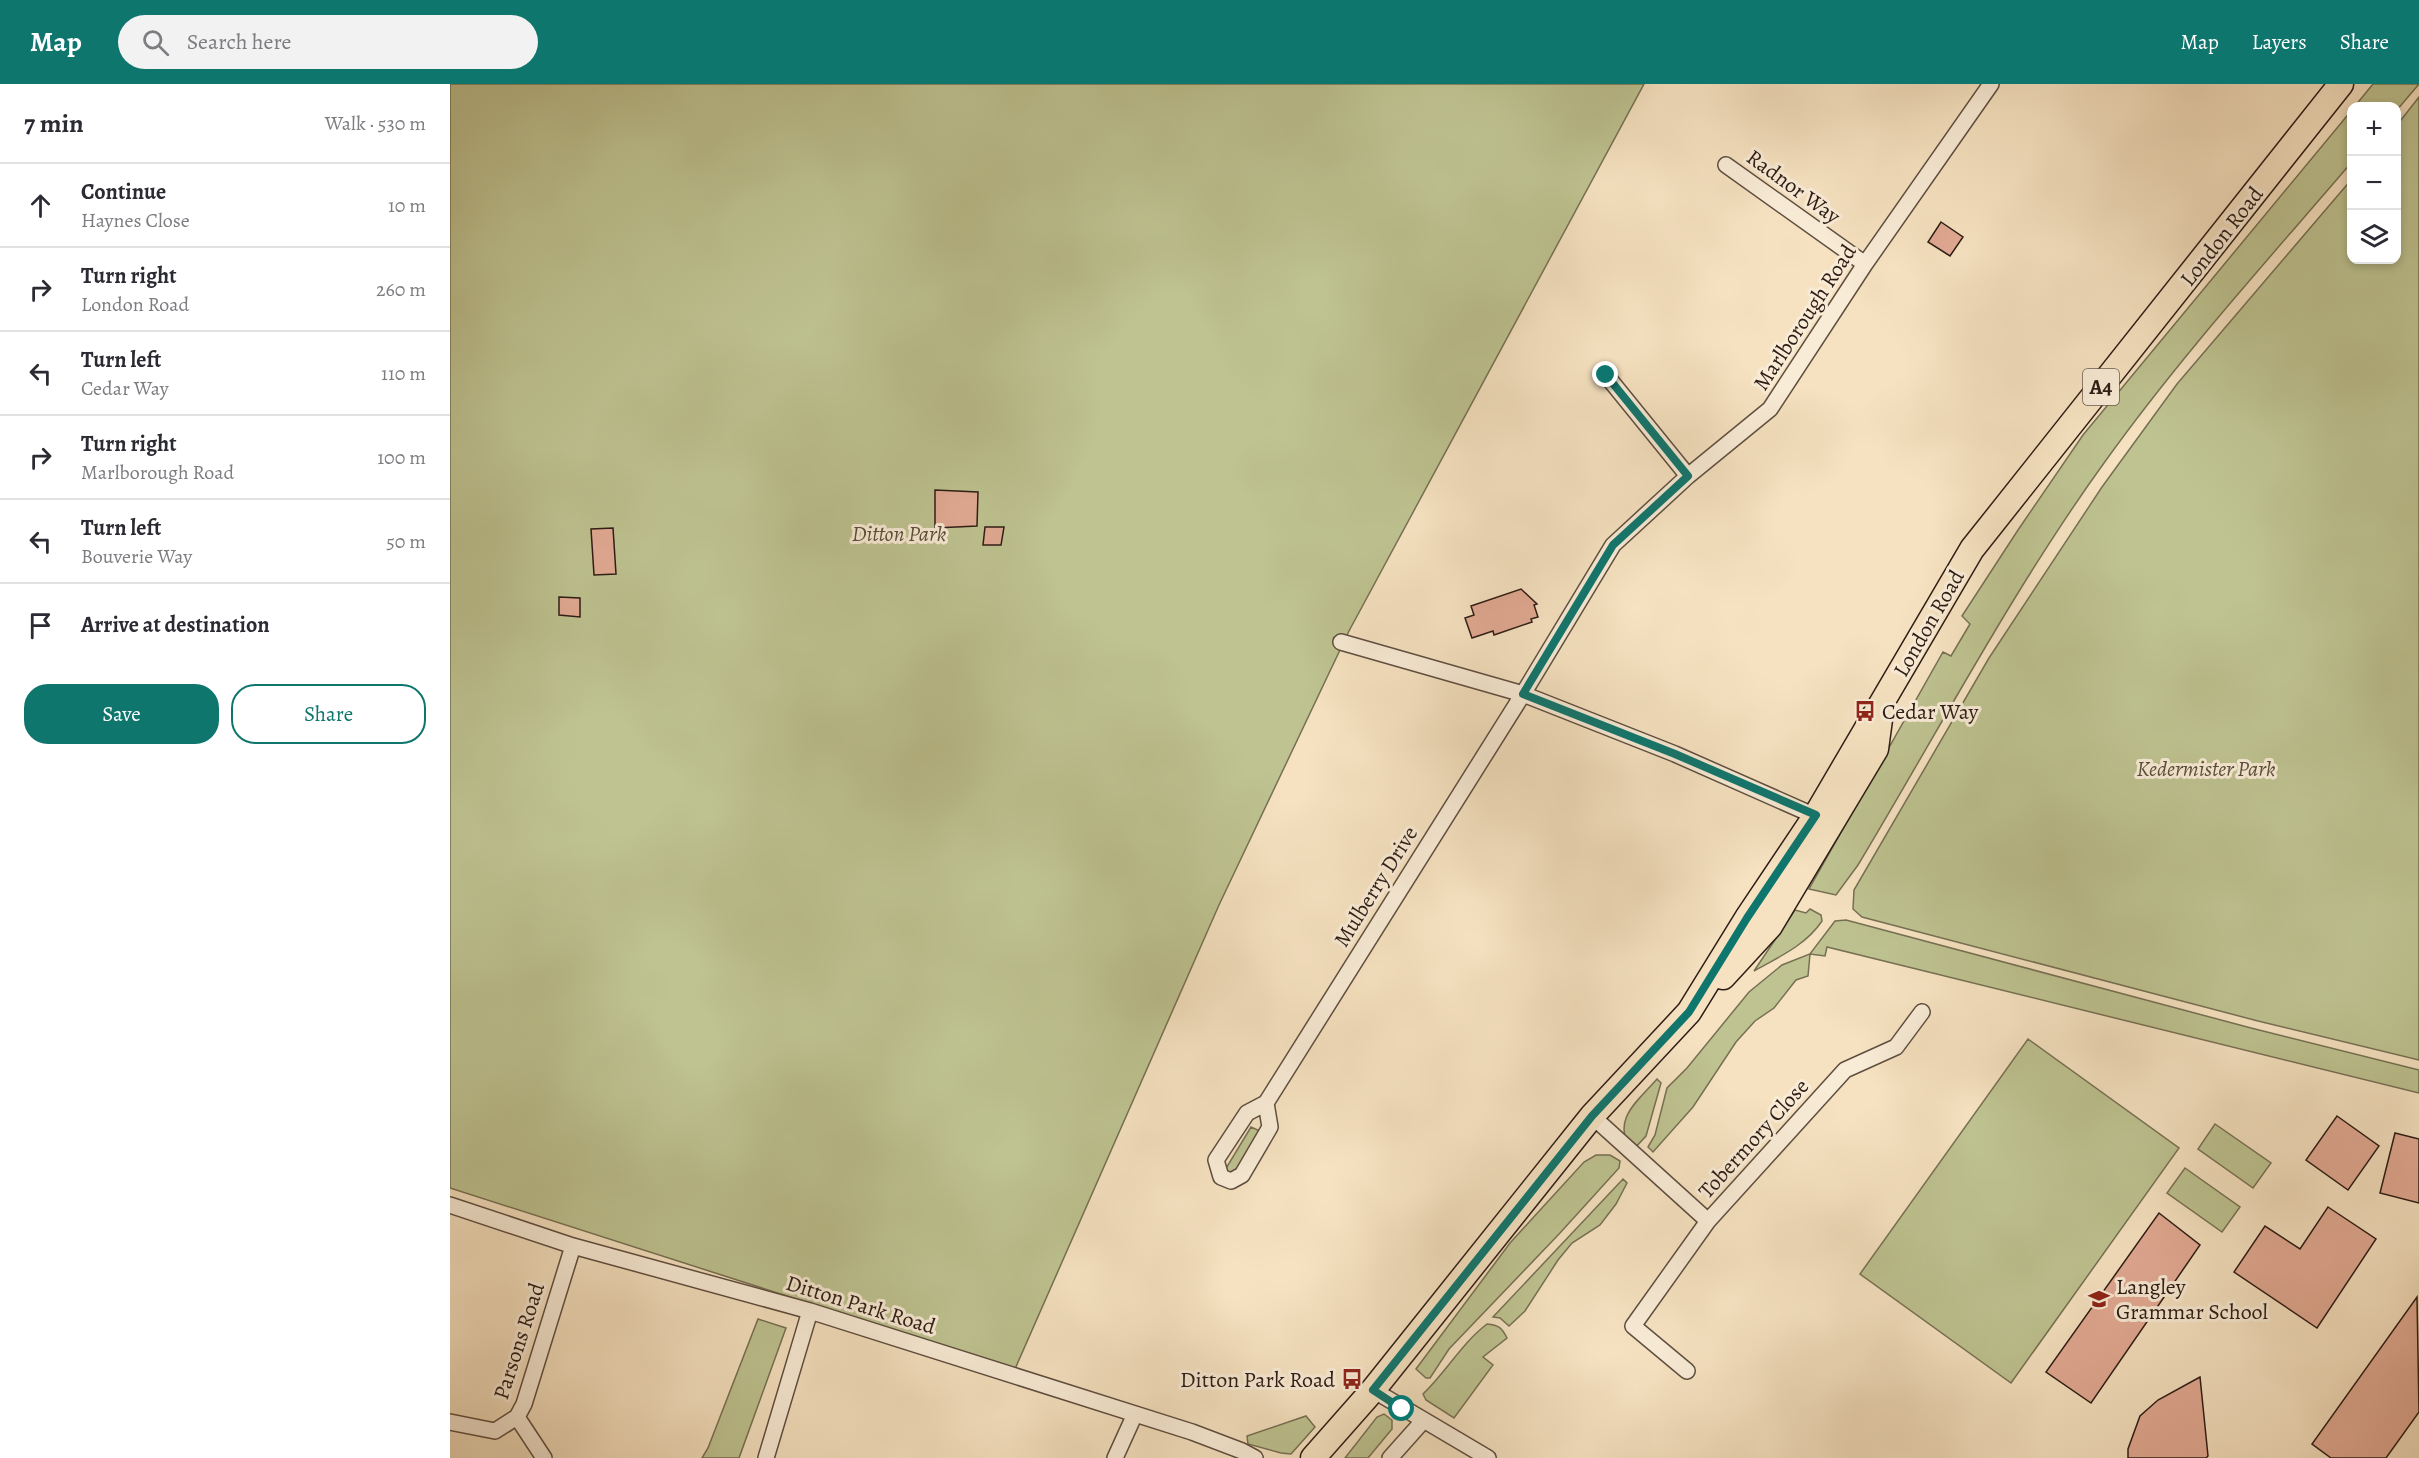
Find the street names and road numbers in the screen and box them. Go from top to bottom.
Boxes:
street label: Radnor Way [1740,143,1847,231]
street label: London Road [2173,180,2270,293]
street label: Marlborough Road [1746,239,1863,396]
road number: A4 [2083,369,2119,405]
street label: London Road [1886,564,1972,683]
street label: Mulberry Drive [1327,820,1425,953]
street label: Tobermory Close [1692,1072,1816,1205]
street label: Ditton Park Road [782,1268,939,1342]
street label: Parsons Road [486,1279,552,1404]

